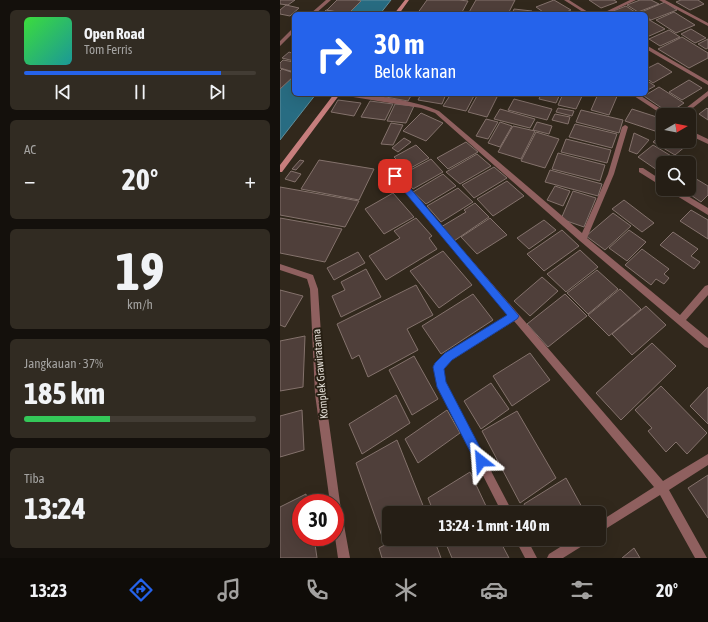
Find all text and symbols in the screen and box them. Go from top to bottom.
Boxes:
text: Open Road [84,25,145,42]
icon: right [308,28,360,80]
text: 30 m [374,28,424,60]
text: Tom Ferris [84,42,132,57]
text: Belok kanan [374,61,456,82]
icon: previous [52,81,74,103]
icon: pause [129,81,151,103]
icon: next [206,81,228,103]
north arrow [656,108,696,148]
map controls [656,108,696,196]
text: AC [24,142,36,157]
button: search [656,156,696,196]
pin [378,159,412,193]
text: 20° [122,162,158,196]
icon: arrive [384,165,406,187]
text: − [24,167,35,193]
text: + [245,167,256,193]
text: 19 [116,241,164,301]
text: km/h [127,297,153,312]
street label: Komplek Grawiratama [310,329,330,419]
text: Jangkauan · 37% [24,356,103,371]
text: 185 km [24,376,105,410]
position arrow [460,440,502,482]
text: Tiba [24,471,45,486]
text: 13:24 [24,491,86,525]
speed limit sign: 30 [292,494,344,546]
text: 13:24 · 1 mnt · 140 m [438,517,550,534]
icon: directions [127,576,155,604]
icon: music [215,576,243,604]
icon: phone [303,576,331,604]
icon: climate [392,576,420,604]
icon: car [480,576,508,604]
icon: filters [568,576,596,604]
text: 13:23 [30,580,67,601]
text: 20° [656,580,678,601]

